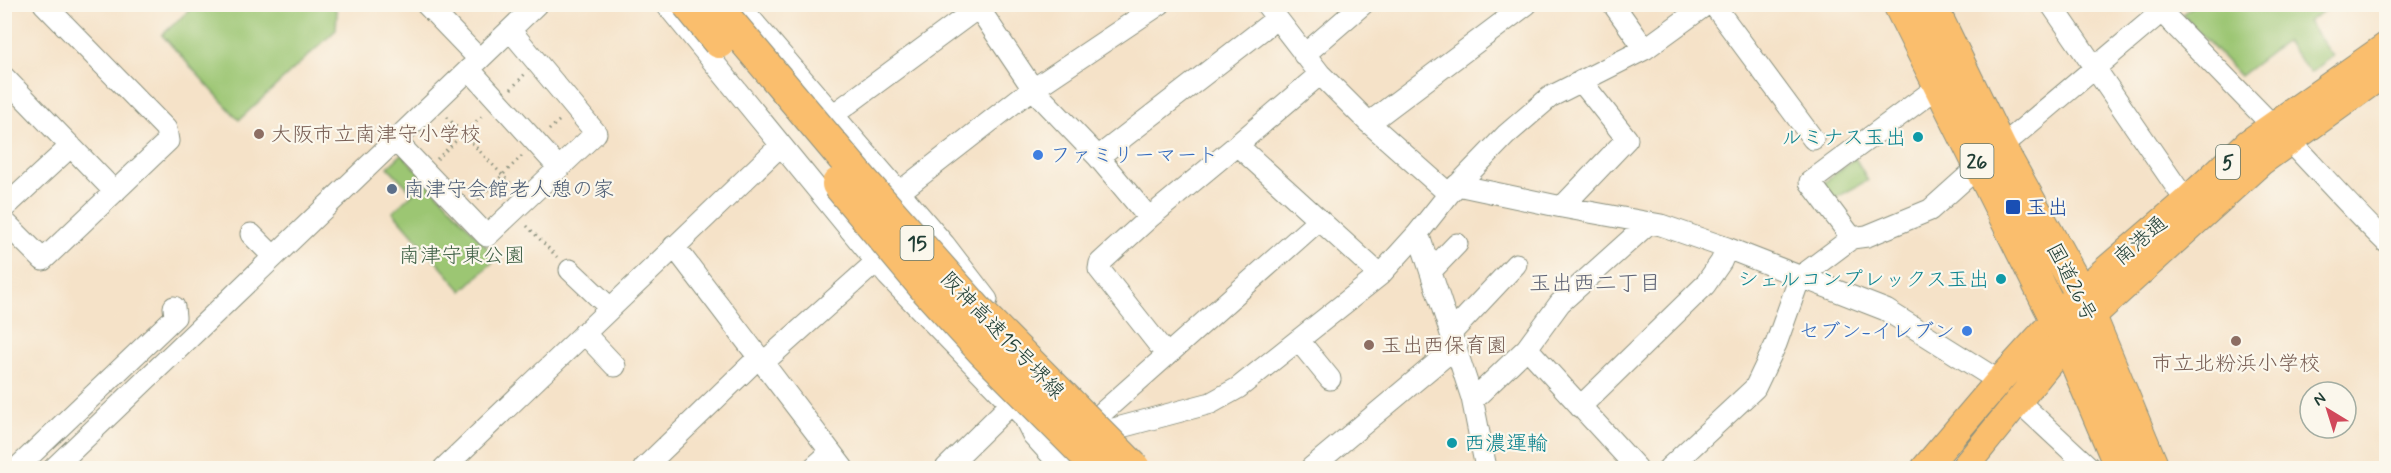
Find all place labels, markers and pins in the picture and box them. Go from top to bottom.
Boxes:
place label: 大阪市立南津守小学校 [271,121,481,149]
place label: ルミナス玉出 [1781,124,1906,152]
marker: 大阪市立南津守小学校 [252,127,266,141]
marker: ルミナス玉出 [1911,130,1925,144]
place label: ファミリーマート [1050,142,1218,170]
marker: ファミリーマート [1031,148,1045,162]
place label: 南津守会館老人憩の家 [404,176,614,204]
marker: 南津守会館老人憩の家 [385,182,399,196]
place label: 玉出 [2026,194,2068,222]
marker: 玉出 [2004,198,2022,216]
place label: シェルコンプレックス玉出 [1737,266,1989,294]
marker: シェルコンプレックス玉出 [1994,272,2008,286]
place label: セブン-イレブン [1799,318,1955,346]
marker: セブン-イレブン [1960,324,1974,338]
place label: 玉出西保育園 [1381,332,1507,360]
marker: 市立北粉浜小学校 [2229,334,2243,348]
marker: 玉出西保育園 [1362,338,1376,352]
place label: 市立北粉浜小学校 [2152,350,2320,378]
place label: 西濃運輸 [1464,430,1548,458]
marker: 西濃運輸 [1445,436,1459,450]

